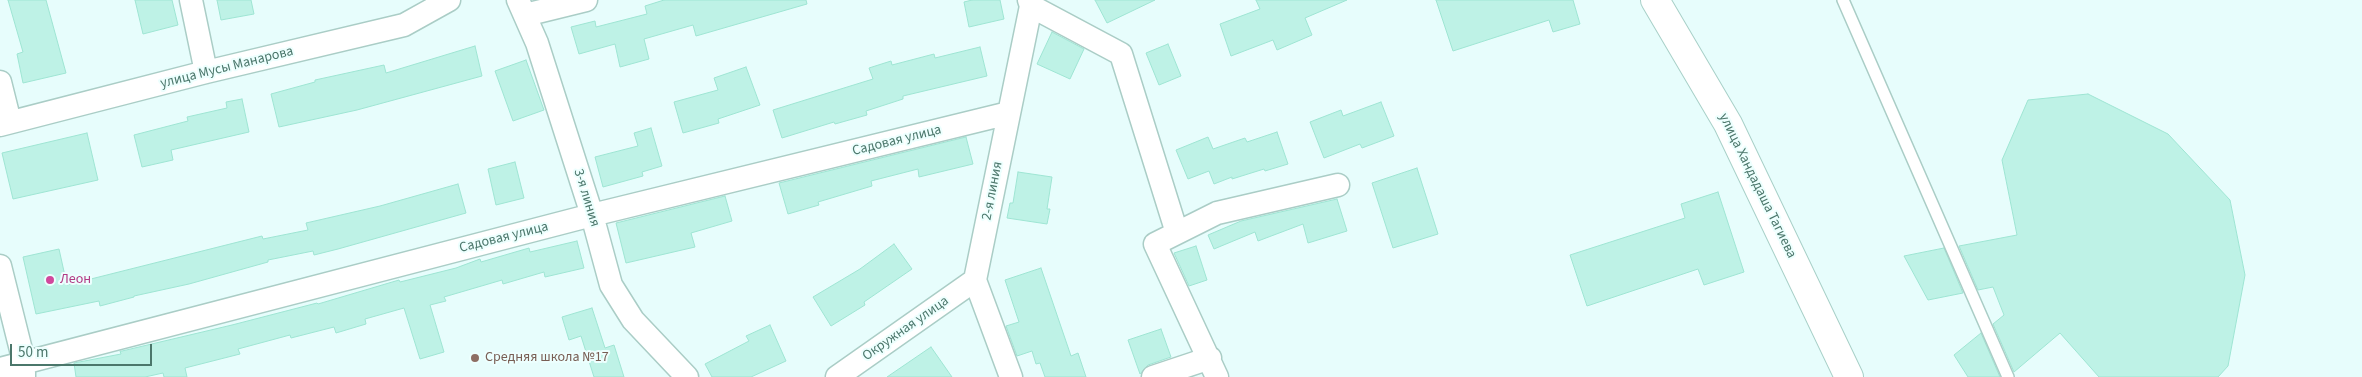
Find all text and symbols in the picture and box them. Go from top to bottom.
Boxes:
street label: улица Мусы Манарова [159,43,295,93]
street label: улица Хандадаша Тагиева [1715,111,1799,261]
street label: Садовая улица [851,122,943,160]
street label: 2-я линия [979,160,1007,222]
street label: 3-я линия [569,167,603,229]
street label: Садовая улица [458,219,550,257]
place label: Леон [60,272,91,288]
marker: Леон [44,274,56,286]
street label: Окружная улица [860,293,952,365]
scale bar [12,334,155,366]
text: 50 m [18,342,48,363]
place label: Средняя школа №17 [485,350,609,366]
marker: Средняя школа №17 [469,352,481,364]

